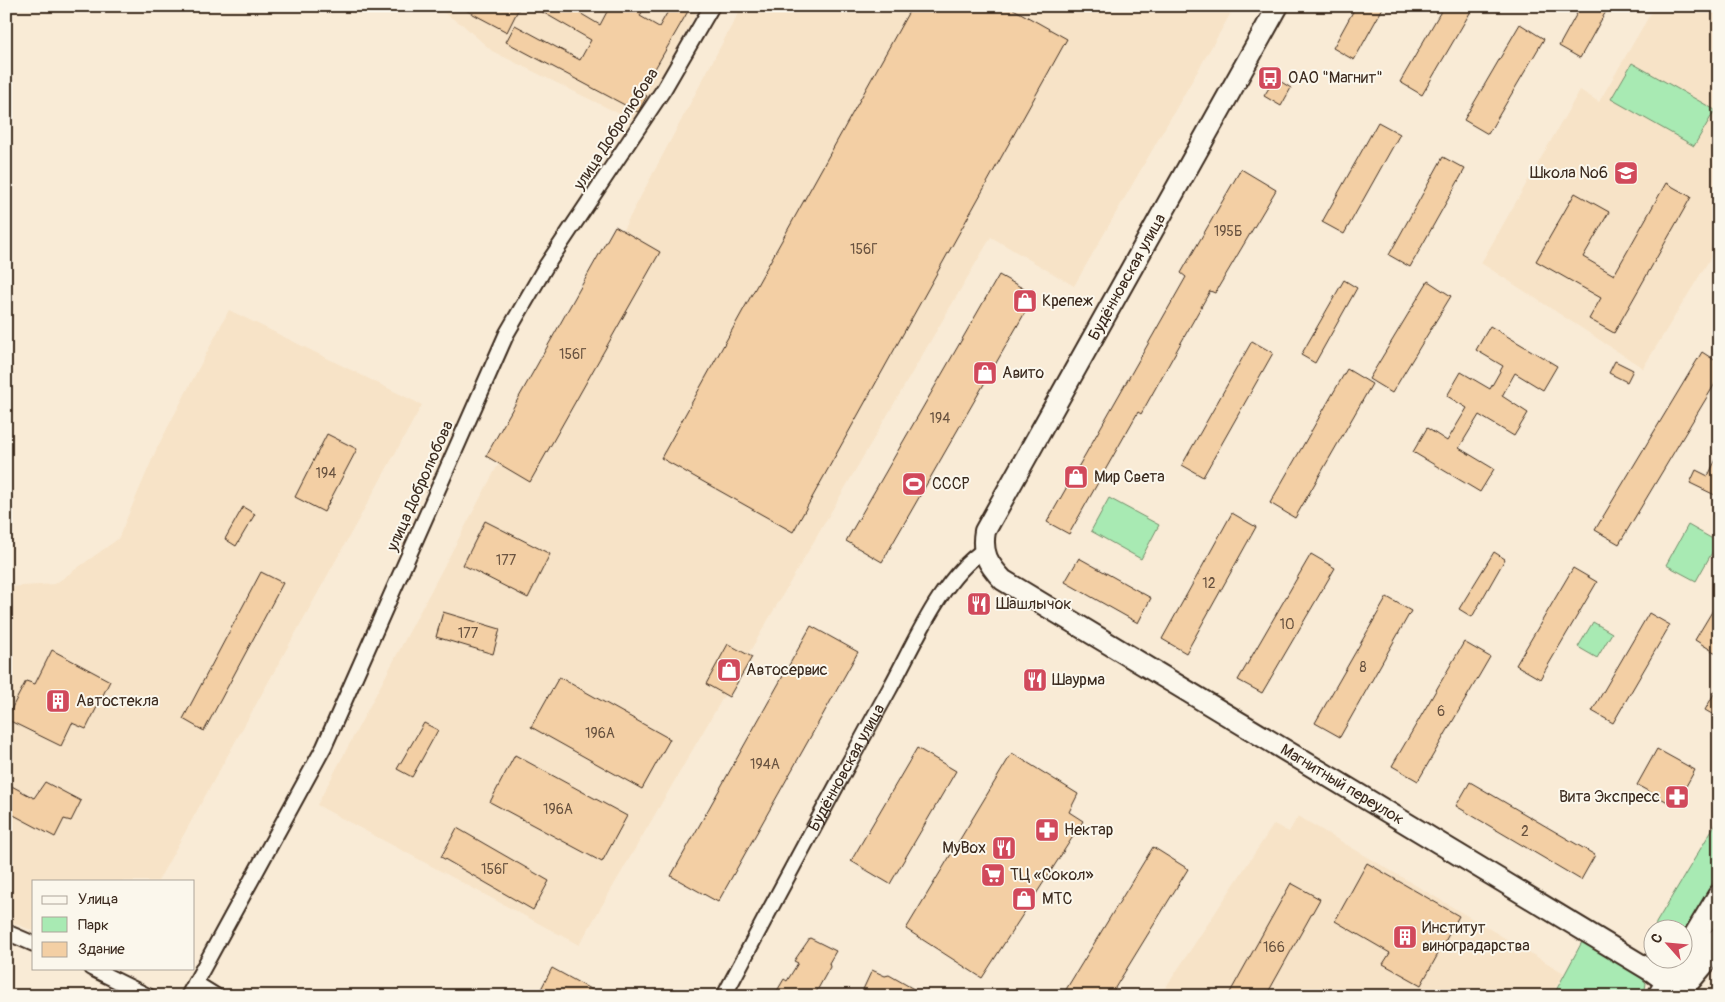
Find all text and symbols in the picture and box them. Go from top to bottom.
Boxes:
street label: улица Добролюбова [569,65,663,194]
bus stop icon: ОАО "Магнит" [1257,65,1283,91]
place label: ОАО "Магнит" [1288,68,1383,88]
school or university icon: Школа №6 [1613,160,1639,186]
place label: Школа №6 [1530,163,1608,183]
street label: Будённовская улица [1084,210,1170,344]
house number: 195Б [1214,223,1242,240]
house number: 156Г [850,241,878,258]
shop icon: Крепеж [1012,288,1038,314]
place label: Крепеж [1042,291,1094,311]
house number: 156Г [559,346,587,363]
shop icon: Авито [972,360,998,386]
place label: Авито [1002,363,1044,383]
house number: 194 [930,410,950,427]
street label: улица Добролюбова [382,418,458,555]
shop icon: Мир Света [1063,464,1089,490]
house number: 194 [316,465,336,482]
place label: Мир Света [1094,467,1165,487]
sports icon: СССР [901,471,927,497]
place label: СССР [932,474,970,494]
house number: 177 [496,552,517,569]
house number: 12 [1202,575,1216,592]
restaurant icon: Шашлычок [966,591,992,617]
place label: Шашлычок [996,594,1072,614]
house number: 10 [1279,616,1295,633]
house number: 177 [458,625,479,642]
shop icon: Автосервис [716,657,742,683]
house number: 8 [1359,659,1367,676]
place label: Автосервис [746,660,828,680]
restaurant icon: Шаурма [1022,667,1048,693]
place label: Шаурма [1052,670,1105,690]
building icon: Автостекла [45,688,71,714]
place label: Автостекла [76,691,159,711]
street label: Будённовская улица [804,701,889,835]
house number: 6 [1437,703,1445,720]
house number: 196А [585,725,615,742]
street label: Магнитный переулок [1277,740,1407,829]
house number: 194А [750,756,780,773]
pharmacy icon: Вита Экспресс [1664,784,1690,810]
place label: Вита Экспресс [1559,787,1660,807]
house number: 196А [543,801,573,818]
pharmacy icon: Нектар [1034,817,1060,843]
place label: Нектар [1064,820,1113,840]
house number: 2 [1521,823,1529,840]
restaurant icon: MyBox [991,835,1017,861]
place label: MyBox [942,838,986,858]
house number: 156Г [481,861,509,878]
supermarket icon: ТЦ «Сокол» [980,862,1006,888]
place label: ТЦ «Сокол» [1010,865,1094,885]
legend [32,880,195,970]
shop icon: МТС [1011,886,1037,912]
place label: МТС [1042,889,1072,909]
text: Улица [78,890,118,909]
text: Парк [78,916,109,935]
place label: Институт виноградарства [1422,918,1530,956]
north arrow [1642,920,1692,970]
building icon: Институт виноградарства [1392,924,1418,950]
text: С [1647,930,1667,946]
house number: 166 [1263,939,1285,956]
text: Здание [78,940,125,959]

